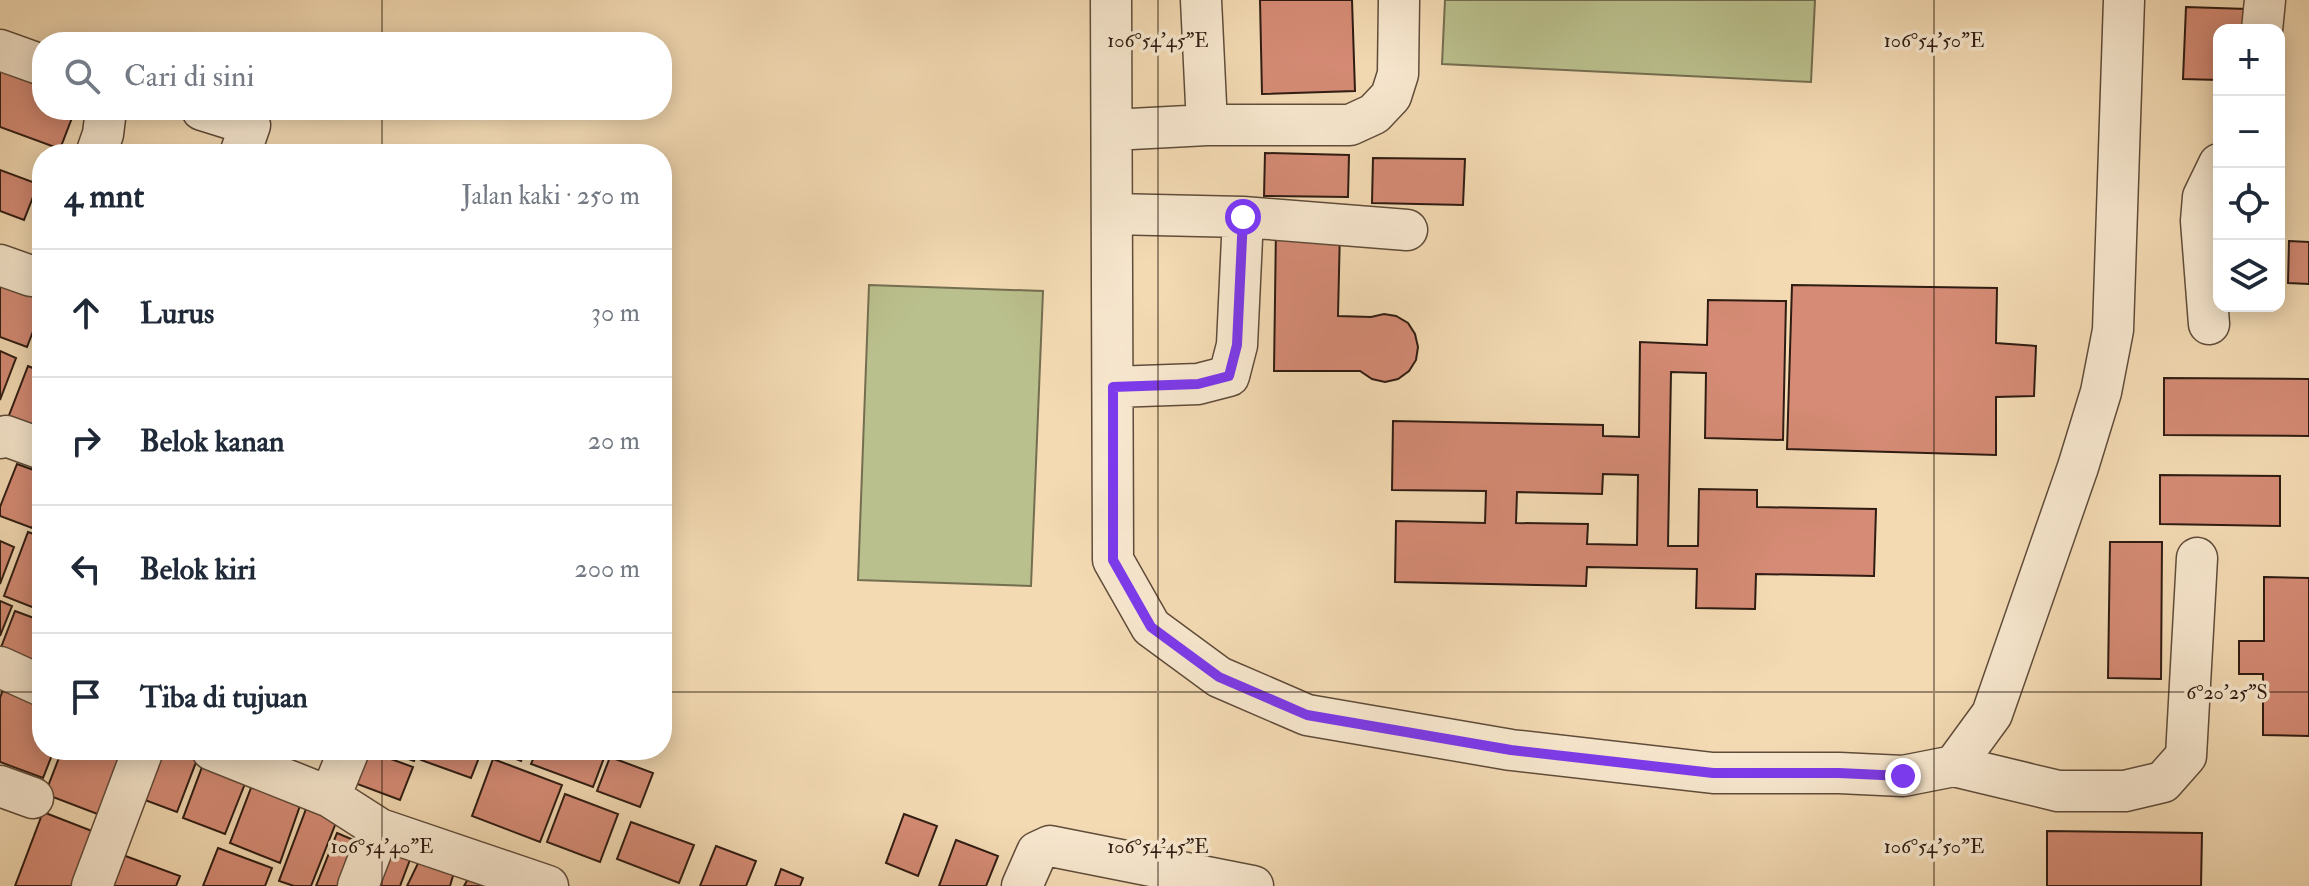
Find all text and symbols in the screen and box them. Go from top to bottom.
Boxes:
map controls [2213,24,2285,312]
button: + [2213,24,2285,96]
text: 106°54'45"E [1107,28,1209,53]
text: 106°54'50"E [1884,28,1984,53]
search box [32,32,672,120]
icon: search [60,54,104,98]
text: Cari di sini [124,58,254,95]
button: − [2213,96,2285,168]
button: locate [2213,168,2285,240]
text: 4 mnt [64,175,144,218]
text: Jalan kaki · 250 m [462,180,640,212]
route start [1225,199,1261,235]
button: layers [2213,240,2285,312]
icon: ahead [64,291,108,335]
text: Lurus [140,295,214,332]
text: 30 m [591,297,640,329]
icon: right [64,419,108,463]
text: Belok kanan [140,423,284,460]
text: 20 m [588,425,640,457]
icon: left [64,547,108,591]
text: Belok kiri [140,551,256,588]
text: 200 m [575,553,640,585]
icon: arrive [64,675,108,719]
text: Tiba di tujuan [140,679,308,716]
text: 6°20'25"S [2186,680,2268,705]
route end [1885,758,1921,794]
text: 106°54'40"E [331,834,433,859]
text: 106°54'45"E [1107,834,1209,859]
text: 106°54'50"E [1884,834,1984,859]

